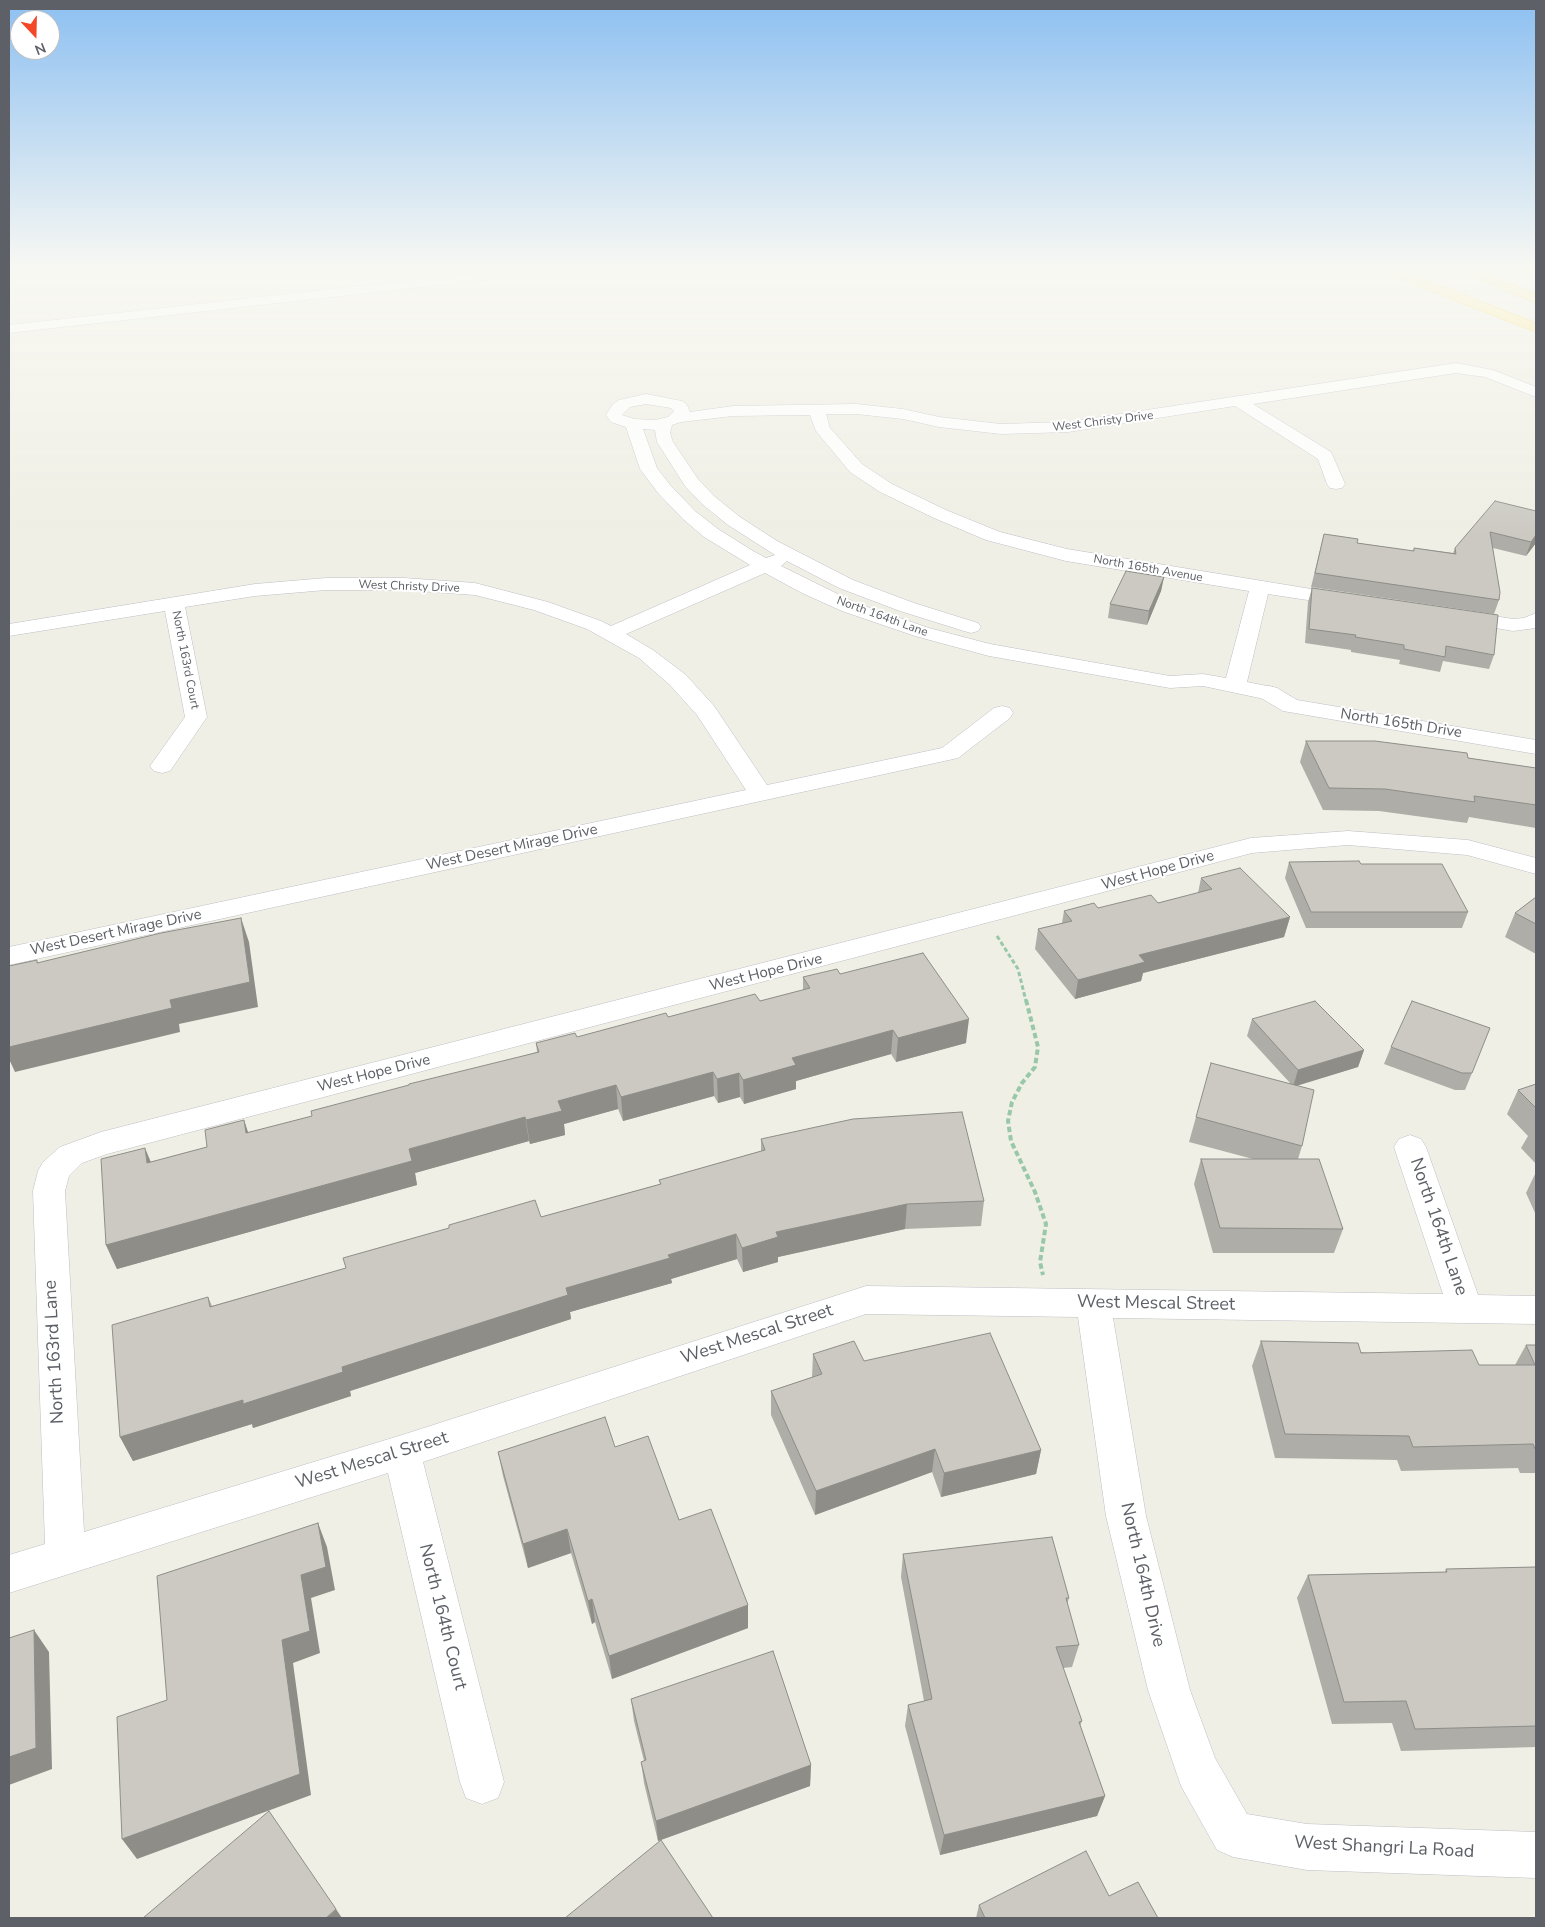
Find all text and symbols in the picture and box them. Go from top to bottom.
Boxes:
north arrow [10,10,60,60]
text: N [32,38,49,59]
street label: West Christy Drive [1052,409,1154,435]
street label: North 165th Avenue [1092,552,1204,586]
street label: West Christy Drive [358,578,460,596]
street label: North 164th Lane [834,594,930,640]
street label: North 163rd Court [168,610,202,710]
street label: North 165th Drive [1339,705,1463,743]
street label: West Desert Mirage Drive [425,821,599,875]
street label: West Hope Drive [1100,847,1216,895]
street label: West Desert Mirage Drive [29,906,203,960]
street label: West Hope Drive [708,950,824,996]
street label: West Hope Drive [316,1051,432,1097]
street label: North 164th Lane [1404,1155,1472,1299]
street label: North 163rd Lane [40,1279,70,1425]
street label: West Mescal Street [1077,1292,1235,1316]
street label: West Mescal Street [678,1300,836,1370]
street label: West Mescal Street [293,1428,451,1494]
street label: North 164th Drive [1115,1501,1169,1649]
street label: North 164th Court [413,1542,471,1692]
street label: West Shangri La Road [1293,1832,1475,1864]

